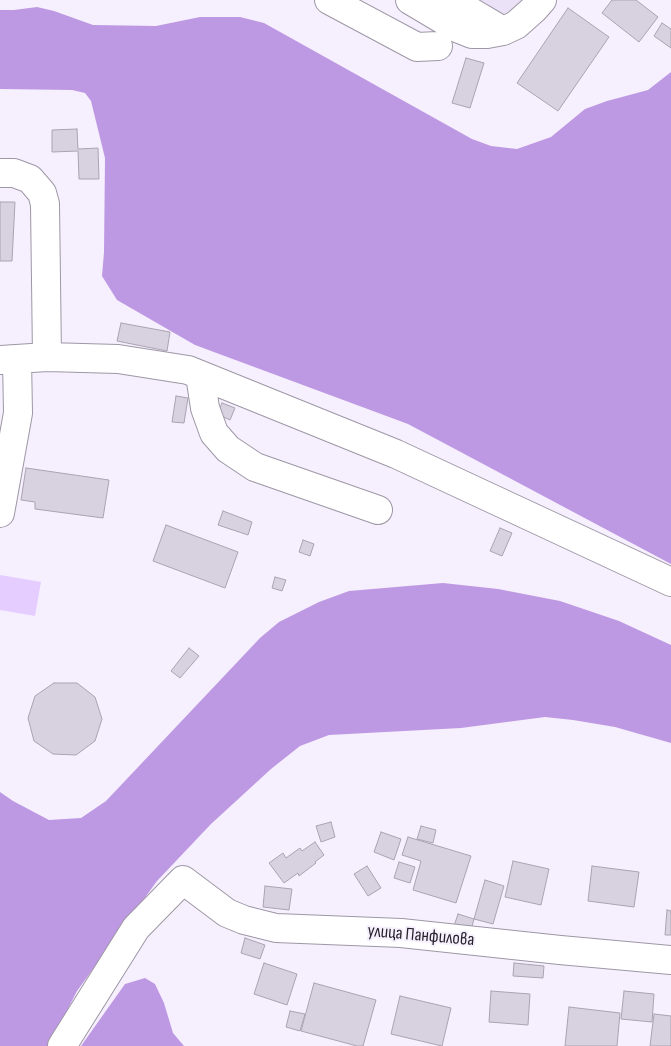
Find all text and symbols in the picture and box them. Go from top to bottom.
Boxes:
street label: улица Панфилова [367,921,475,951]

